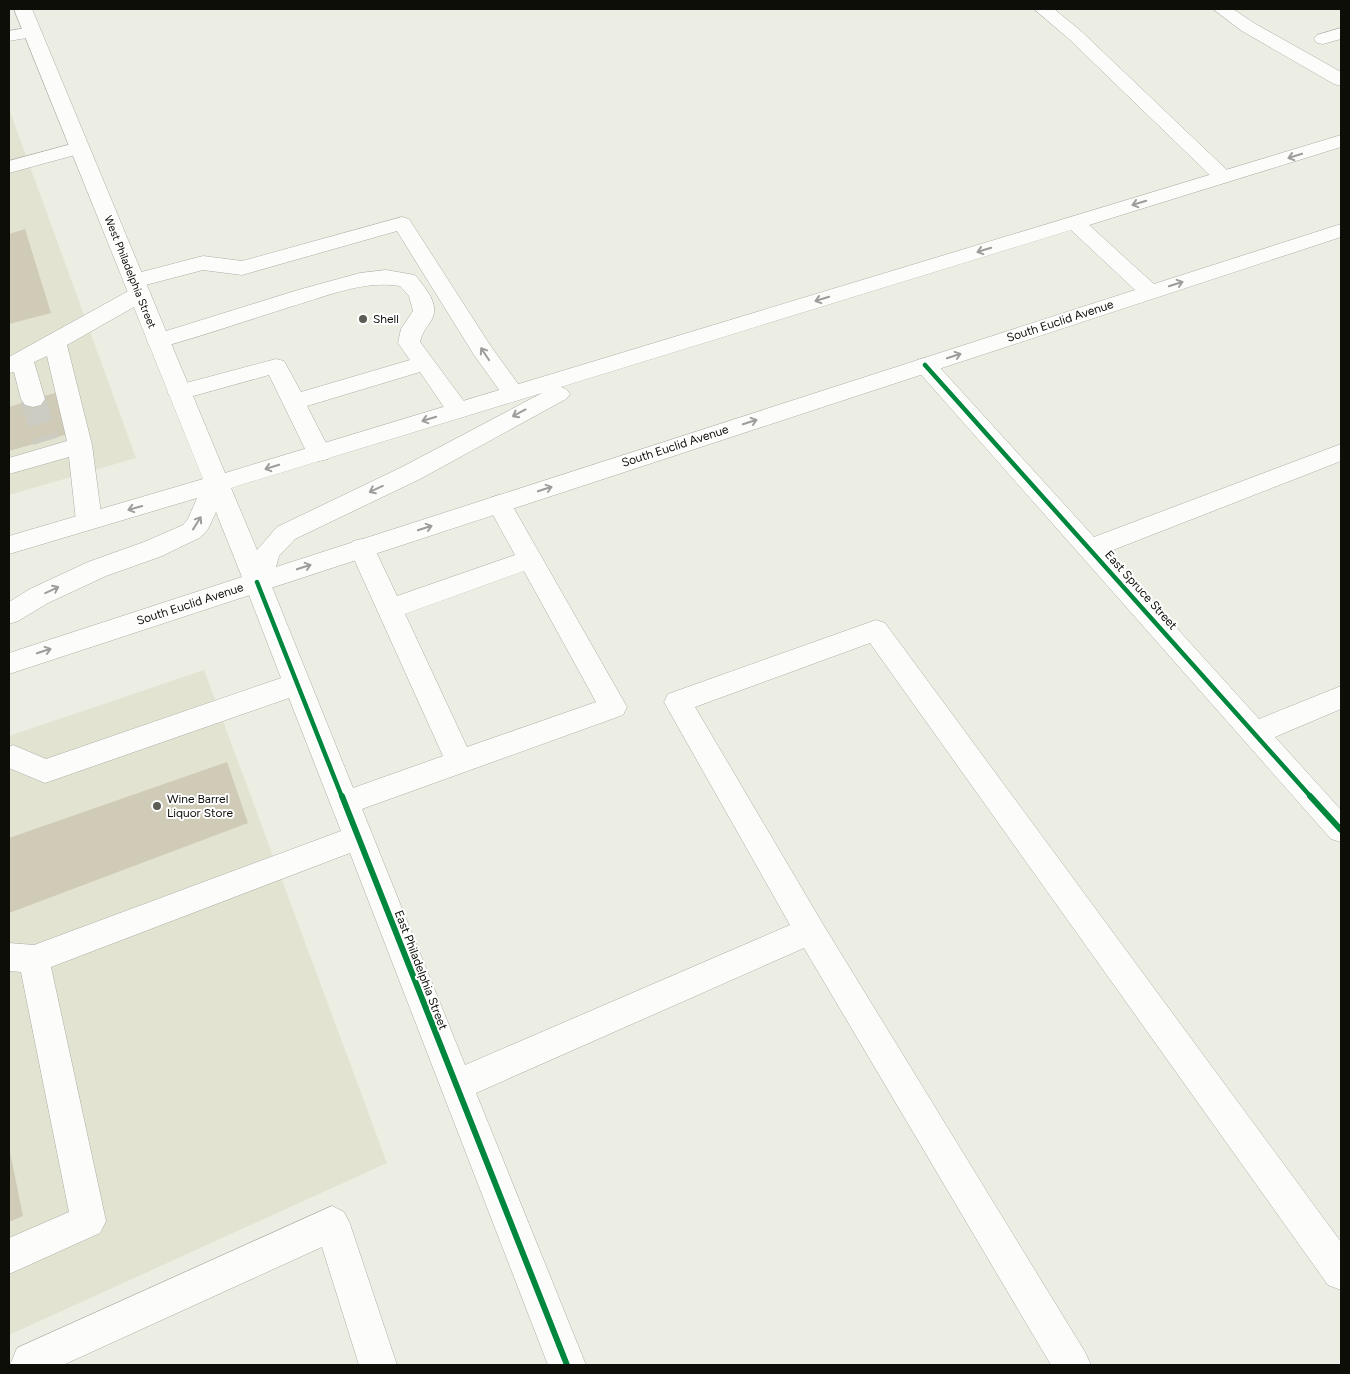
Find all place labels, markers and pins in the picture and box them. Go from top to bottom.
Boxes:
place label: Shell [373,312,399,326]
marker: Shell [357,313,369,325]
place label: Wine Barrel Liquor Store [167,792,234,820]
marker: Wine Barrel Liquor Store [151,800,163,812]

